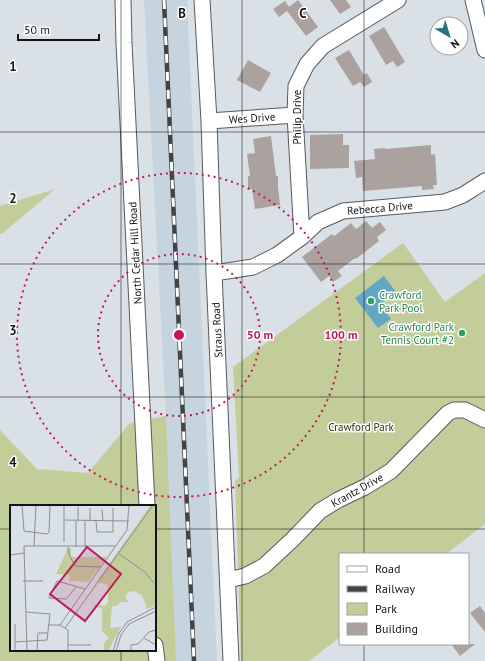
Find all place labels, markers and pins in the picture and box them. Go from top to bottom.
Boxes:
place label: Crawford Park Pool [379,288,423,315]
marker: Crawford Park Pool [366,296,376,306]
place label: Crawford Park Tennis Court #2 [381,320,455,347]
centre of rings [172,328,186,342]
marker: Crawford Park Tennis Court #2 [457,328,467,338]

